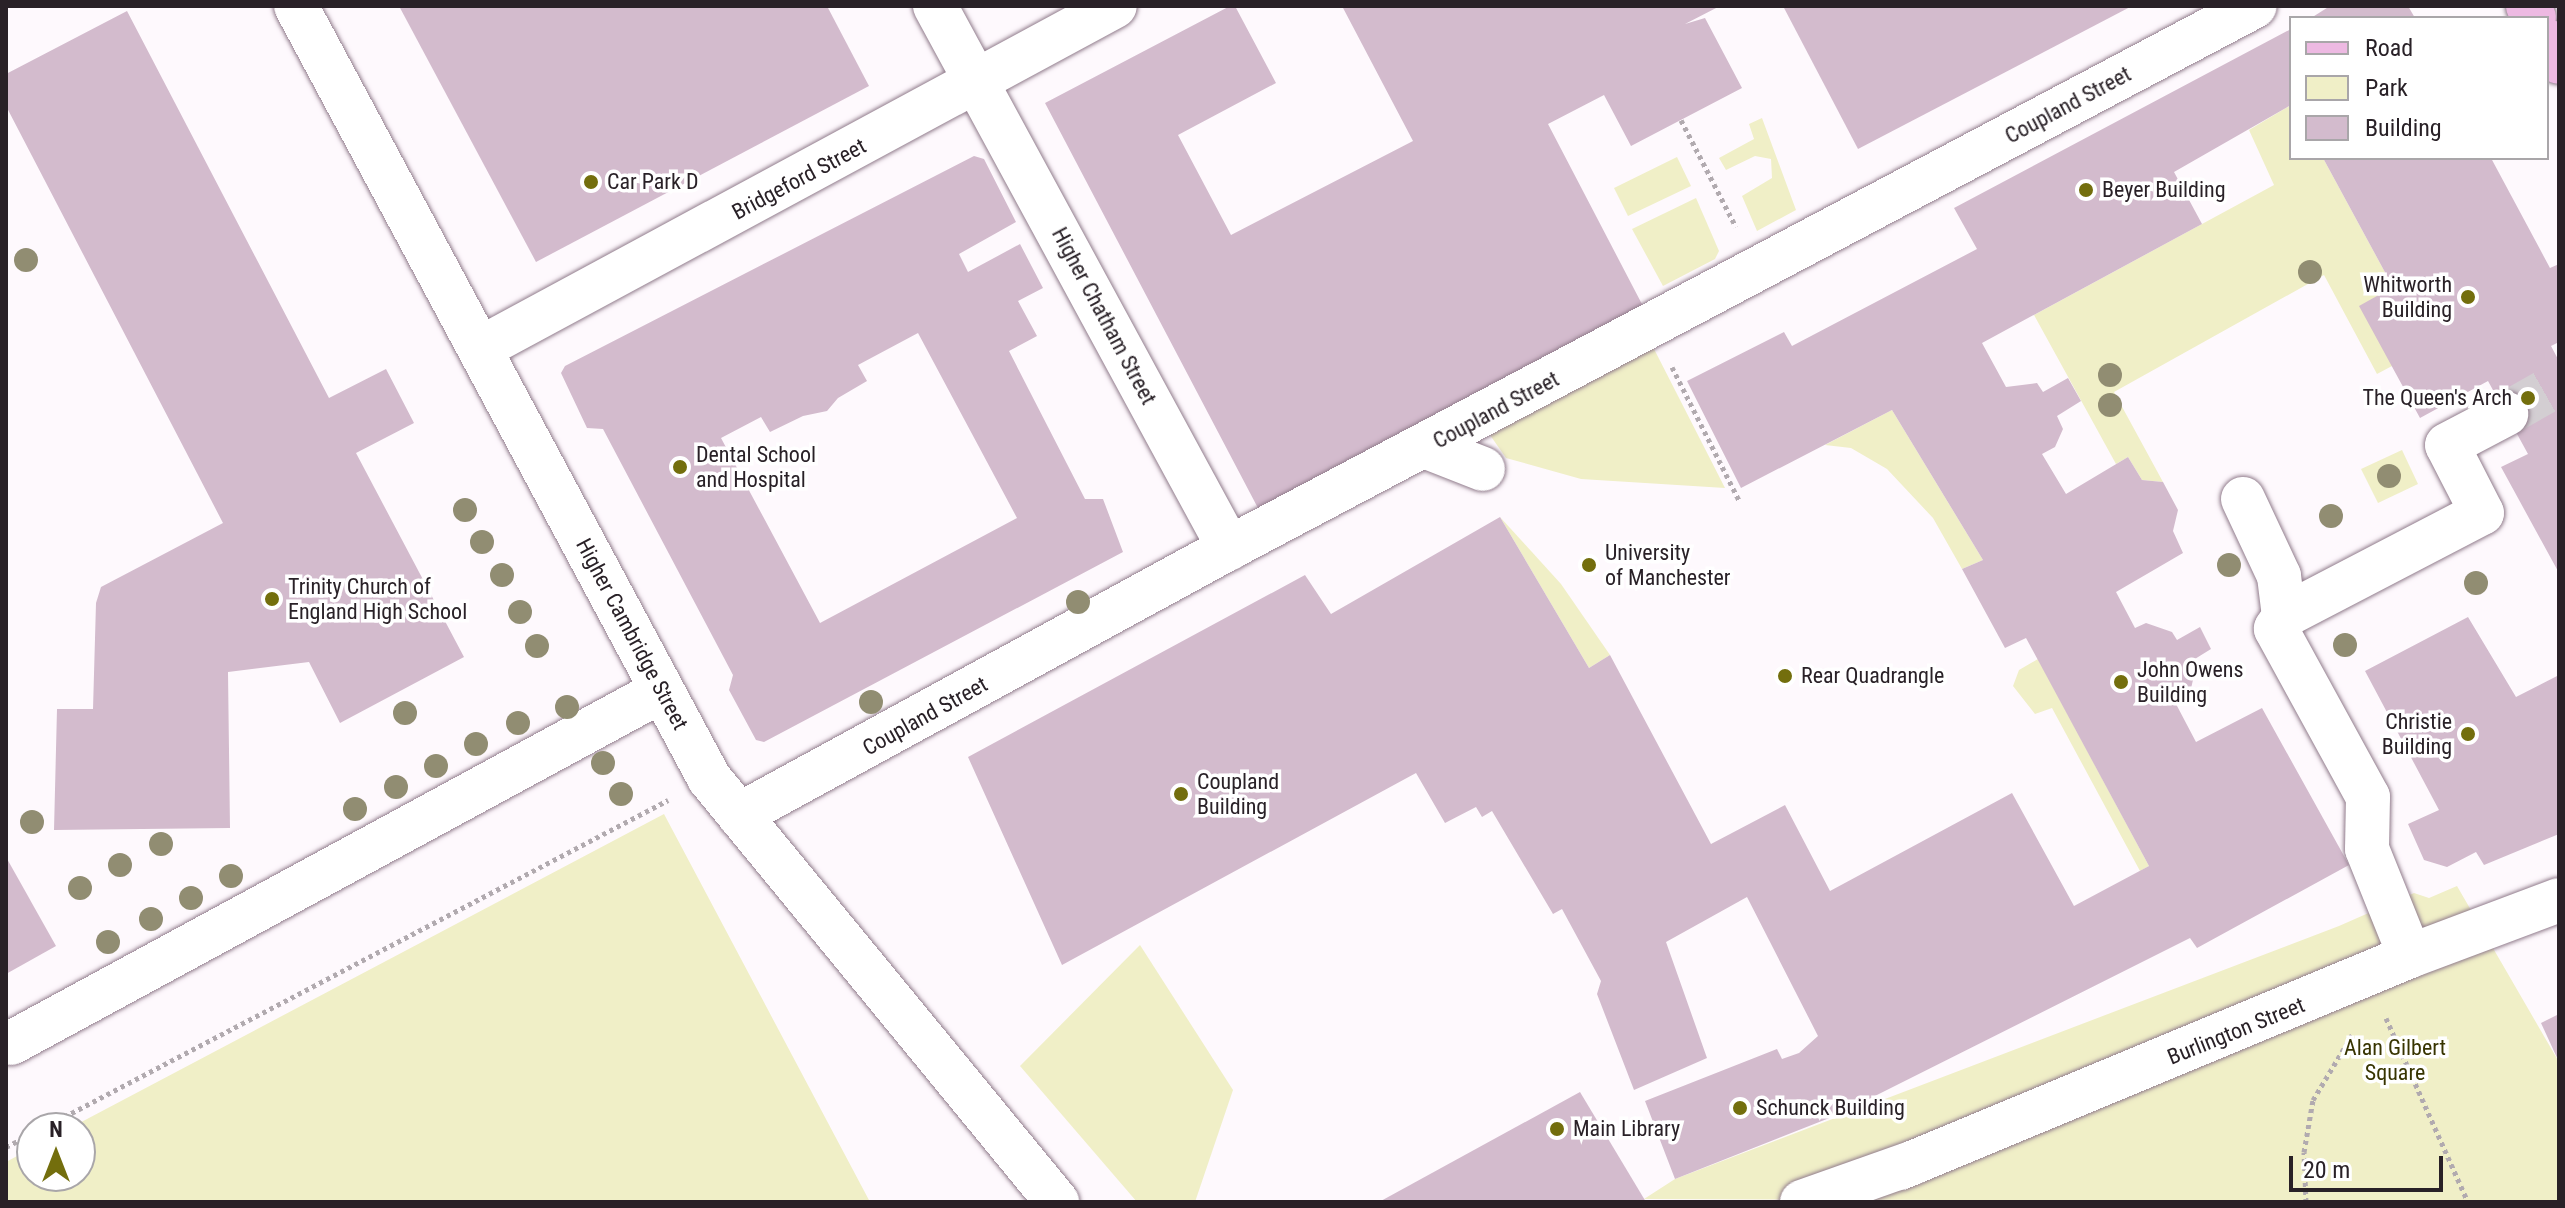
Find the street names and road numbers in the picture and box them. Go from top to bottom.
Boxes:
street label: Coupland Street [2001,61,2135,149]
street label: Bridgeford Street [728,133,870,225]
street label: Higher Chatham Street [1046,223,1162,409]
street label: Coupland Street [1429,366,1563,454]
street label: Higher Cambridge Street [570,534,694,734]
street label: Coupland Street [858,671,992,761]
street label: Burlington Street [2164,991,2308,1071]

